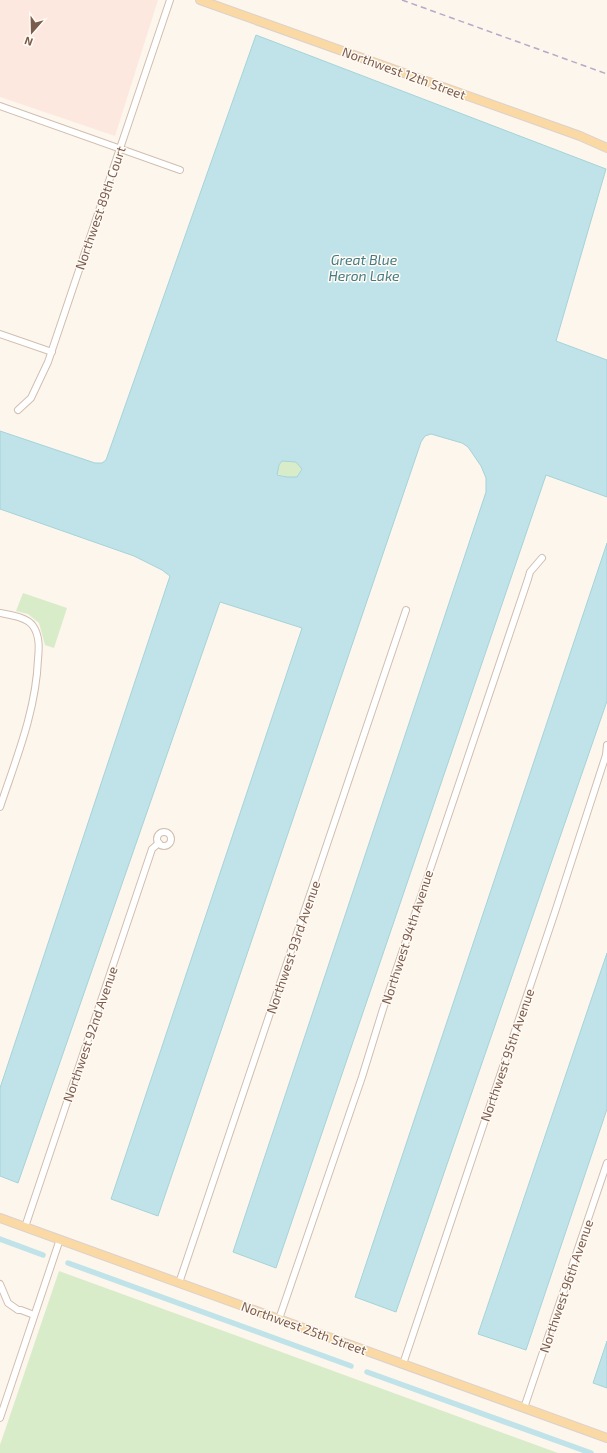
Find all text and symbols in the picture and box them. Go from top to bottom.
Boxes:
north arrow [12,12,52,52]
text: N [22,34,34,49]
street label: Northwest 12th Street [340,43,468,103]
street label: Northwest 89th Court [71,144,129,272]
water label: Great Blue Heron Lake [328,251,400,284]
street label: Northwest 94th Avenue [378,868,436,1006]
street label: Northwest 93rd Avenue [263,878,323,1016]
street label: Northwest 92nd Avenue [59,964,121,1104]
street label: Northwest 95th Avenue [477,986,537,1124]
street label: Northwest 96th Avenue [536,1217,596,1355]
street label: Northwest 25th Street [239,1298,369,1358]

